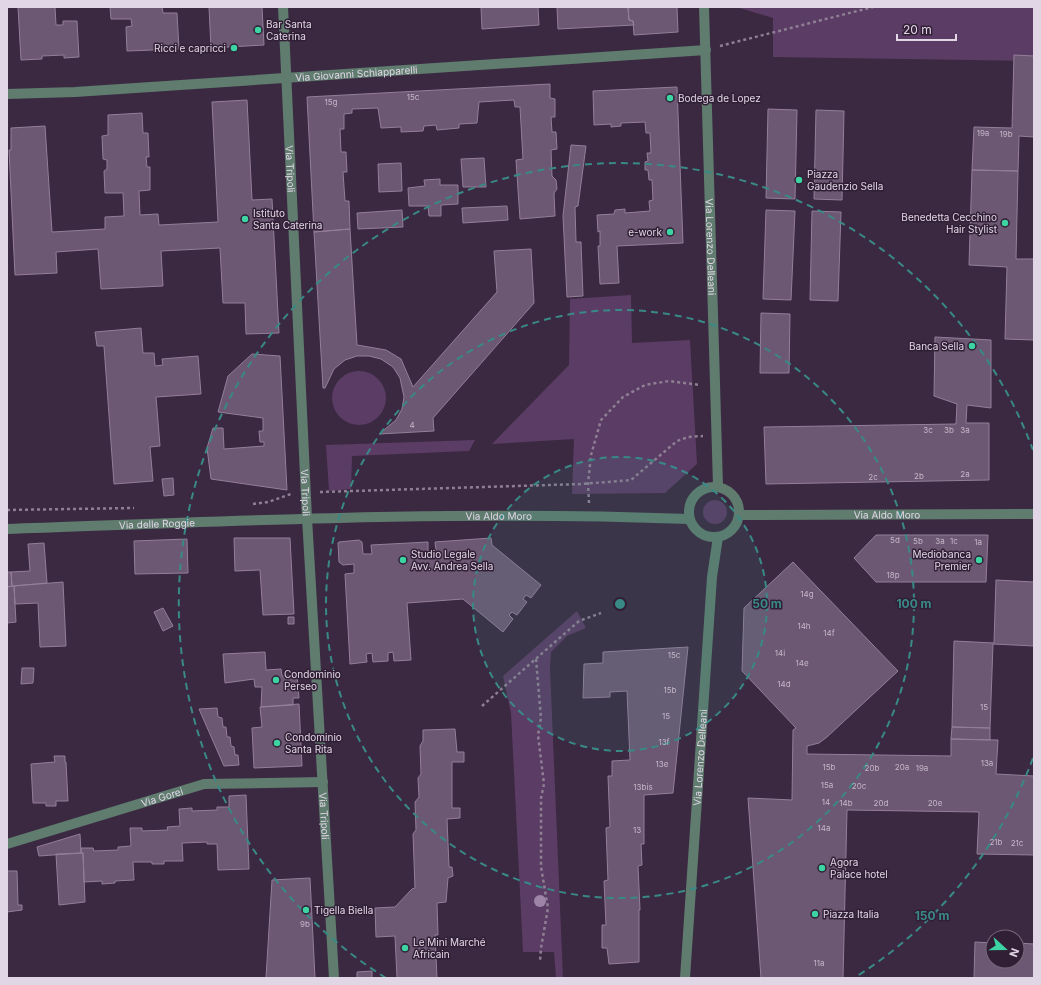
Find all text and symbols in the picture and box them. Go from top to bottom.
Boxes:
scale bar [897,16,956,42]
place label: Bar Santa Caterina [266,18,312,42]
text: 20 m [903,22,932,37]
marker: Bar Santa Caterina [253,25,263,35]
place label: Ricci e capricci [154,42,226,54]
marker: Ricci e capricci [229,43,239,53]
street label: Via Giovanni Schiapparelli [295,63,418,83]
house number: 15c [407,92,420,102]
place label: Bodega de Lopez [678,92,761,104]
marker: Bodega de Lopez [665,93,675,103]
house number: 15g [324,97,338,107]
house number: 19a [977,128,989,138]
house number: 19b [999,129,1013,139]
street label: Via Tripoli [284,145,298,193]
place label: Piazza Gaudenzio Sella [807,168,883,192]
marker: Piazza Gaudenzio Sella [794,175,804,185]
street label: Via Lorenzo Delleani [704,198,718,295]
place label: Istituto Santa Caterina [253,207,322,231]
place label: Benedetta Cecchino Hair Stylist [901,211,998,235]
marker: Istituto Santa Caterina [240,214,250,224]
marker: Benedetta Cecchino Hair Stylist [1000,218,1010,228]
place label: e-work [628,226,663,238]
marker: e-work [665,227,675,237]
place label: Banca Sella [909,340,964,352]
marker: Banca Sella [967,341,977,351]
house number: 4 [409,420,415,430]
house number: 3c [923,425,933,435]
house number: 3b [944,425,954,435]
house number: 3a [960,425,970,435]
street label: Via Tripoli [299,469,313,516]
house number: 2a [960,469,970,479]
house number: 2b [914,471,924,481]
house number: 2c [868,472,878,482]
street label: Via Aldo Moro [854,508,920,521]
street label: Via Aldo Moro [465,510,532,522]
street label: Via delle Roggie [119,516,195,531]
house number: 5d [890,535,900,545]
house number: 5b [913,536,923,546]
house number: 3a [935,536,945,546]
house number: 1c [950,536,958,546]
house number: 1a [974,537,982,547]
place label: Studio Legale Avv. Andrea Sella [411,548,493,572]
place label: Mediobanca Premier [912,548,971,572]
marker: Studio Legale Avv. Andrea Sella [398,555,408,565]
marker: Mediobanca Premier [974,555,984,565]
house number: 18p [886,570,900,580]
house number: 14g [800,589,814,599]
text: 50 m [752,596,782,611]
text: 100 m [896,596,932,611]
centre of rings [613,597,627,611]
house number: 14h [797,621,811,631]
house number: 14f [823,628,835,638]
house number: 14i [775,648,785,658]
house number: 15c [668,650,681,660]
house number: 14e [795,658,809,668]
place label: Condominio Perseo [284,668,341,692]
marker: Condominio Perseo [271,675,281,685]
house number: 14d [777,679,791,689]
house number: 15b [663,685,677,695]
house number: 15 [980,702,988,712]
street label: Via Lorenzo Delleani [691,709,709,806]
house number: 15 [662,711,670,721]
place label: Condominio Santa Rita [285,731,342,755]
house number: 13f [658,737,670,747]
marker: Condominio Santa Rita [272,738,282,748]
house number: 13a [981,758,993,768]
house number: 13e [656,759,669,769]
house number: 15b [822,762,836,772]
house number: 20a [895,762,909,772]
house number: 20b [865,763,880,773]
house number: 19a [916,763,928,773]
house number: 15a [821,780,833,790]
house number: 20c [852,781,867,791]
house number: 13bis [633,782,653,792]
street label: Via Gorei [140,785,184,809]
street label: Via Tripoli [317,792,332,840]
house number: 14 [822,797,830,807]
house number: 14b [839,798,853,808]
house number: 20d [874,798,889,808]
house number: 20e [928,798,943,808]
house number: 14a [818,823,830,833]
house number: 13 [633,825,641,835]
house number: 21b [989,837,1003,847]
house number: 21c [1011,838,1024,848]
place label: Agora Palace hotel [830,856,888,880]
marker: Agora Palace hotel [817,863,827,873]
place label: Tigella Biella [314,904,373,916]
marker: Tigella Biella [301,905,311,915]
place label: Piazza Italia [823,908,879,920]
text: 150 m [915,908,949,923]
marker: Piazza Italia [810,909,820,919]
house number: 9b [300,919,310,929]
north arrow [985,929,1025,969]
place label: Le Mini Marché Africain [413,936,486,960]
marker: Le Mini Marché Africain [400,943,410,953]
text: N [1006,946,1022,959]
house number: 11a [814,958,825,968]

